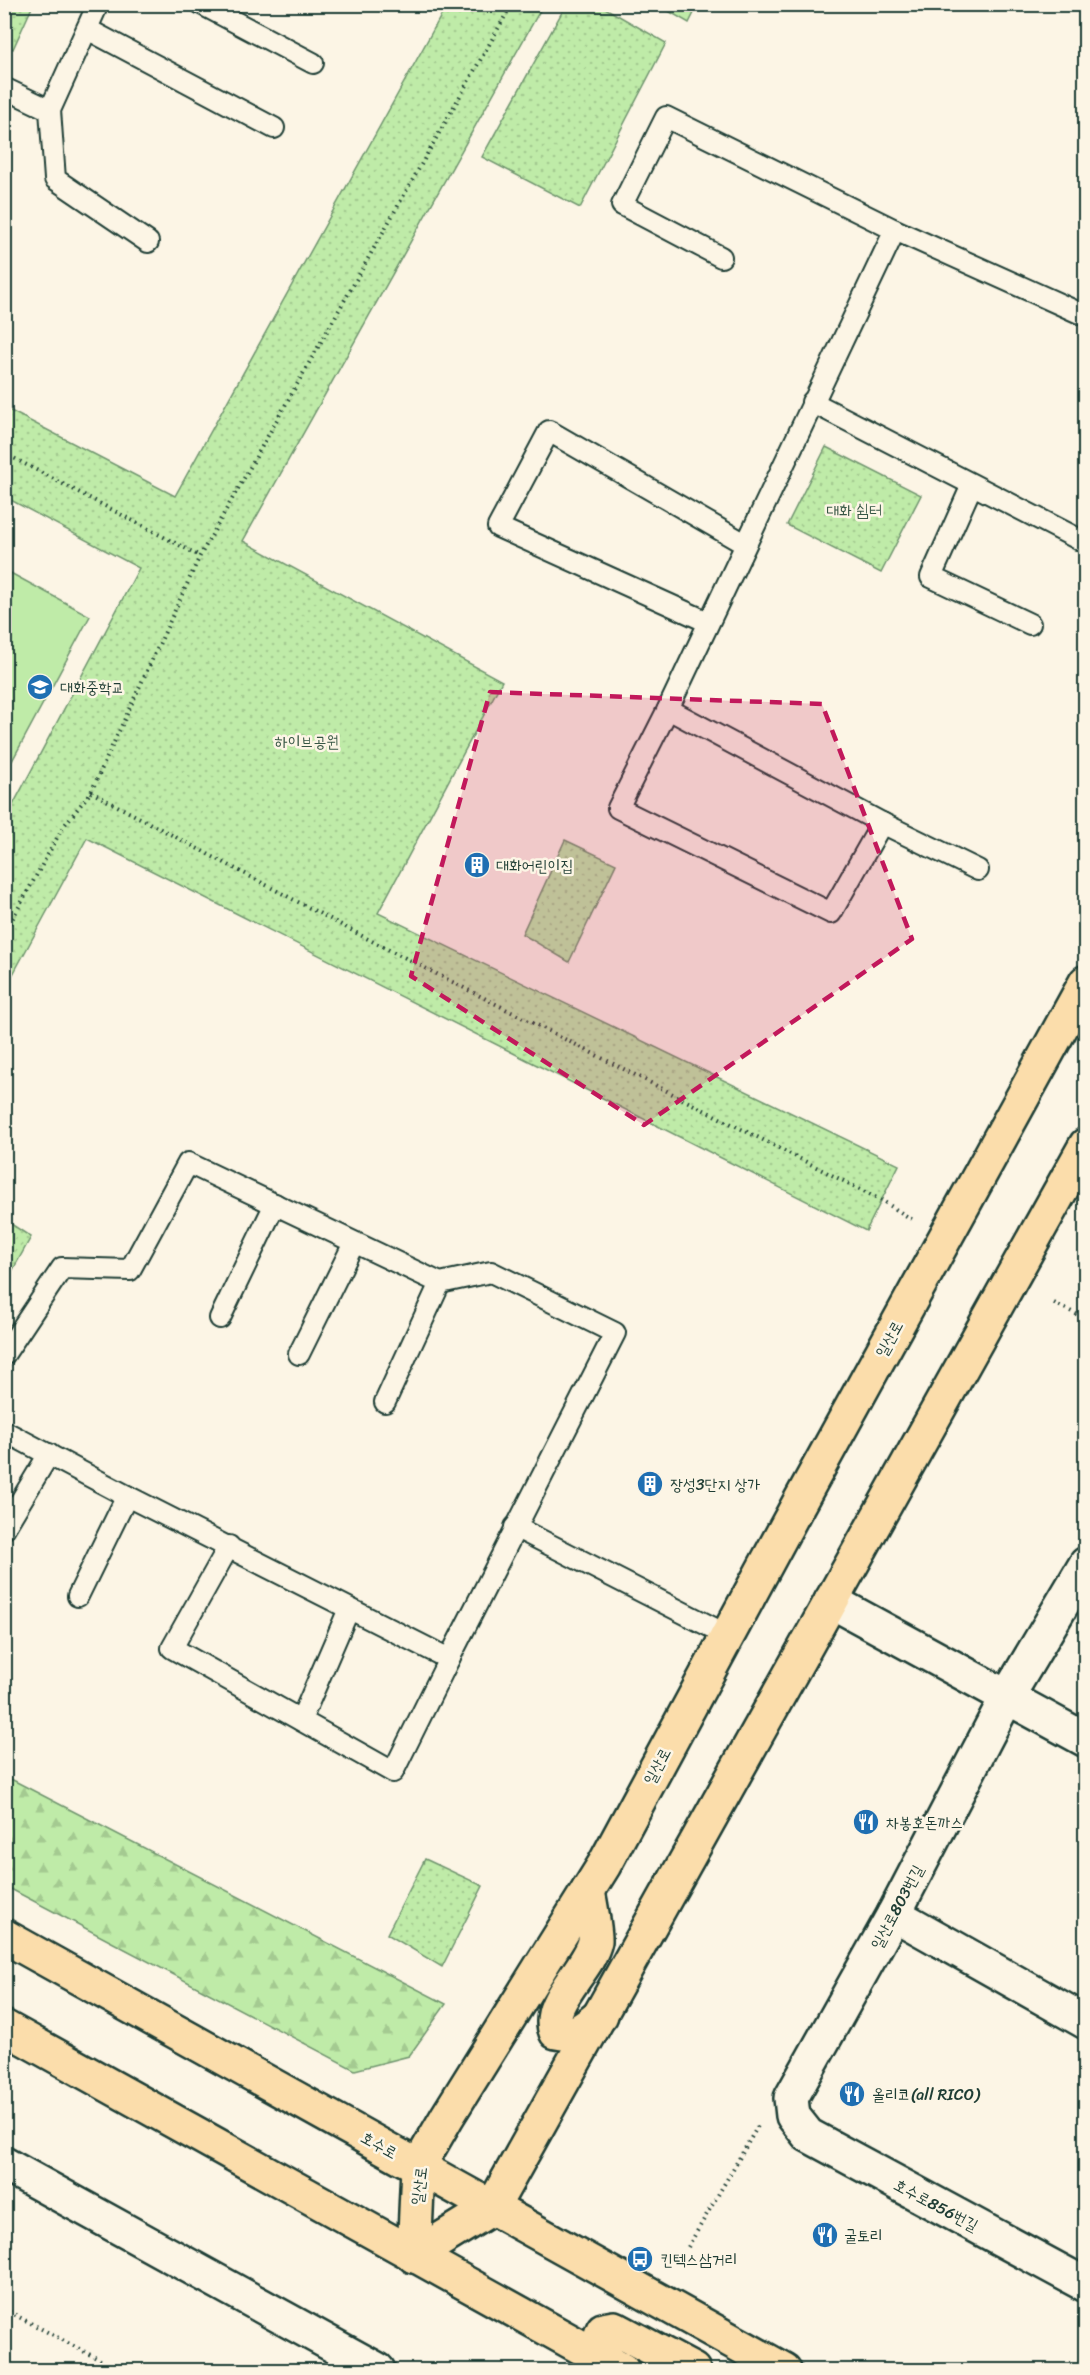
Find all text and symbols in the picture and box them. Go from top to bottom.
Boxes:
park label: 대화 쉼터 [826,496,882,525]
school or university icon: 대화중학교 [25,672,55,702]
place label: 대화중학교 [60,673,124,702]
park label: 하이브공원 [275,727,339,756]
building icon: 대화어린이집 [462,850,492,880]
place label: 대화어린이집 [496,851,573,880]
street label: 일산로 [867,1315,911,1363]
building icon: 장성3단지 상가 [635,1469,665,1499]
place label: 장성3단지 상가 [670,1470,760,1499]
street label: 일산로 [635,1742,679,1790]
restaurant icon: 차봉호돈까스 [851,1807,881,1837]
place label: 차봉호돈까스 [886,1808,963,1837]
street label: 일산로803번길 [862,1859,932,1955]
restaurant icon: 올리코(all RICO) [837,2079,867,2109]
place label: 올리코(all RICO) [872,2080,981,2109]
street label: 호수로 [355,2123,403,2167]
street label: 일산로 [402,2165,436,2207]
street label: 호수로856번길 [888,2170,984,2240]
restaurant icon: 굴토리 [810,2220,840,2250]
place label: 굴토리 [844,2221,883,2250]
bus stop icon: 킨텍스삼거리 [625,2244,655,2274]
place label: 킨텍스삼거리 [660,2245,737,2274]

